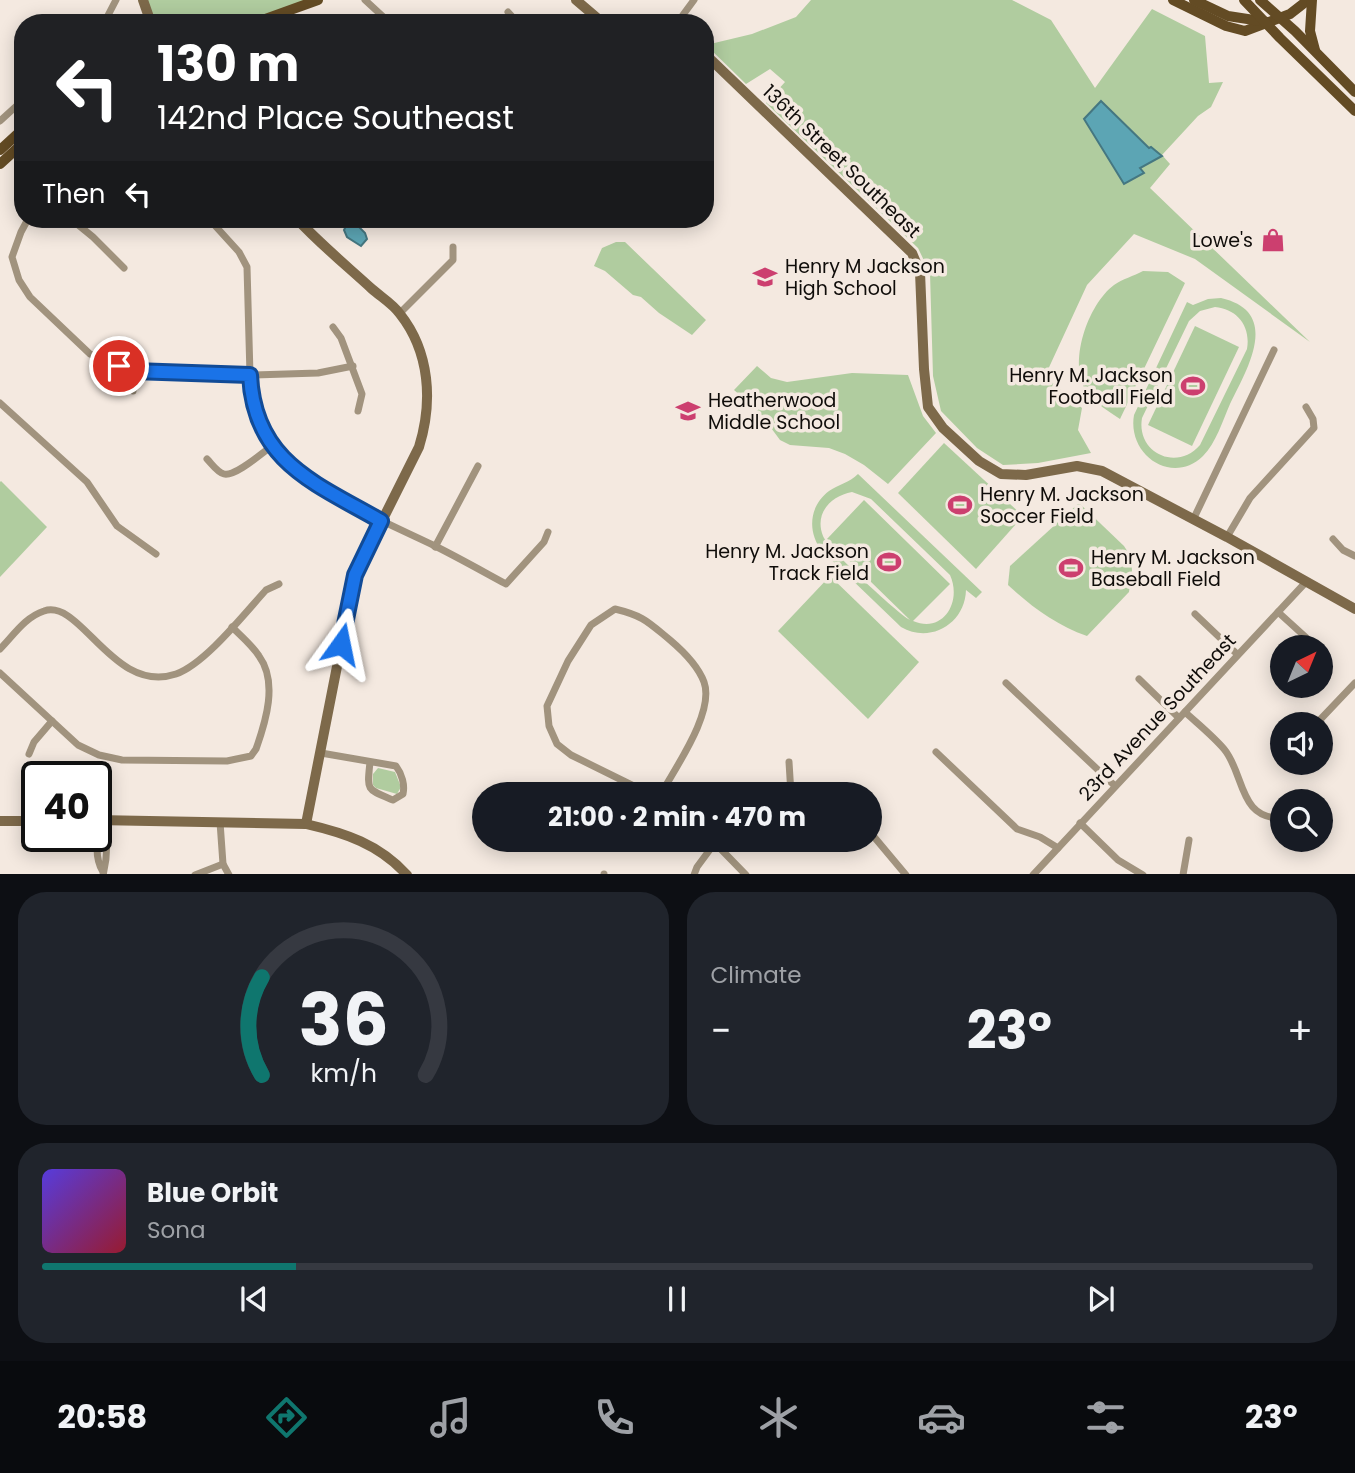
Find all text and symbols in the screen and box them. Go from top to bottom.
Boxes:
text: 130 m [157,30,299,98]
icon: left [42,42,133,133]
street label: 136th Street Southeast [757,79,927,244]
text: 142nd Place Southeast [157,95,514,140]
icon: left [119,175,157,213]
text: Then [42,176,105,212]
shop icon: Lowe's [1259,226,1287,254]
place label: Lowe's [1192,227,1253,254]
place label: Henry M Jackson High School [785,253,945,302]
school or university icon: Henry M Jackson High School [751,263,779,291]
pin [89,336,149,396]
icon: arrive [100,347,138,385]
place label: Henry M. Jackson Football Field [1009,362,1173,411]
sports icon: Henry M. Jackson Football Field [1179,372,1207,400]
place label: Heatherwood Middle School [708,387,840,436]
school or university icon: Heatherwood Middle School [674,397,702,425]
place label: Henry M. Jackson Soccer Field [980,481,1144,530]
sports icon: Henry M. Jackson Soccer Field [946,491,974,519]
place label: Henry M. Jackson Track Field [705,538,869,587]
place label: Henry M. Jackson Baseball Field [1091,544,1255,593]
sports icon: Henry M. Jackson Track Field [875,548,903,576]
sports icon: Henry M. Jackson Baseball Field [1057,554,1085,582]
position arrow [304,607,378,681]
street label: 23rd Avenue Southeast [1073,628,1242,807]
north arrow [1270,635,1334,698]
map controls [1270,635,1333,852]
button: sound [1270,712,1333,775]
speed limit sign: 40 [21,761,112,852]
button: search [1270,789,1333,852]
text: 21:00 · 2 min · 470 m [548,799,806,835]
text: Climate [711,959,801,991]
text: 36 [298,969,388,1070]
text: 23° [967,994,1052,1067]
text: − [711,1004,731,1057]
text: + [1287,1004,1313,1057]
text: km/h [310,1055,377,1090]
text: Blue Orbit [147,1175,278,1211]
text: Sona [147,1214,206,1246]
icon: previous [235,1280,273,1318]
icon: pause [658,1280,696,1318]
icon: next [1082,1280,1120,1318]
icon: directions [262,1393,311,1442]
icon: music [426,1393,475,1442]
icon: phone [590,1393,639,1442]
icon: climate [754,1393,803,1442]
icon: car [917,1393,966,1442]
icon: filters [1081,1393,1130,1442]
text: 20:58 [57,1394,147,1439]
text: 23° [1245,1394,1298,1439]

